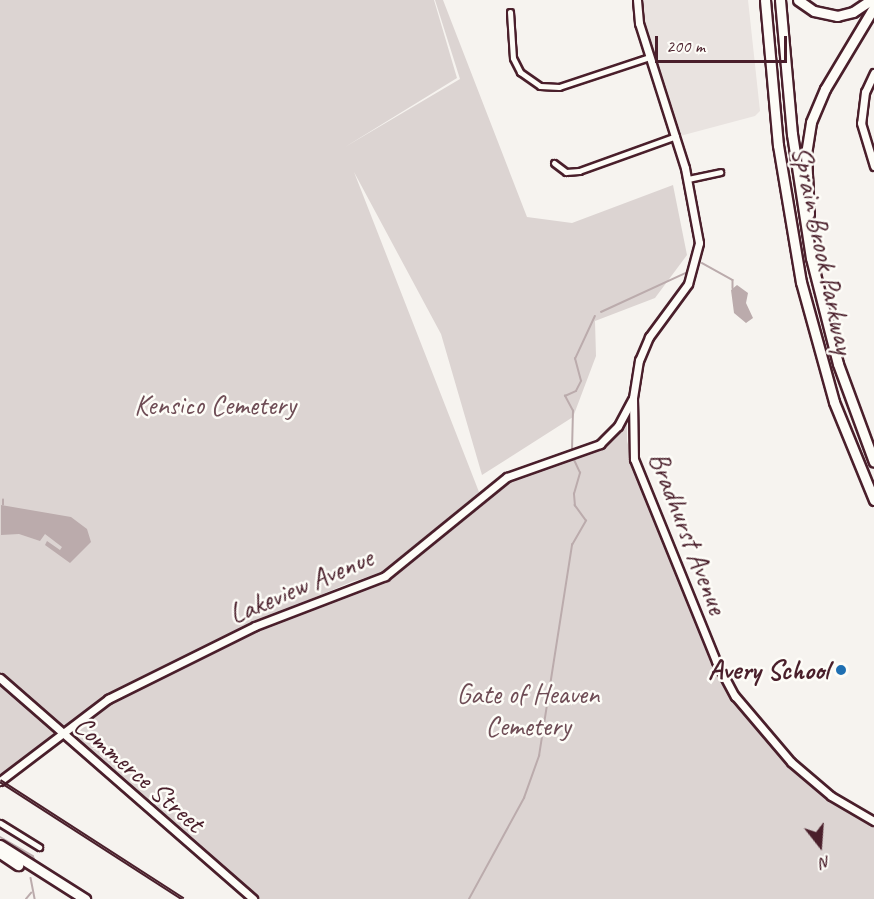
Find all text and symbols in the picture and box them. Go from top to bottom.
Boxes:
scale bar [658,24,790,62]
text: 200 m [666,35,705,57]
street label: Sprain Brook Parkway [785,143,861,357]
park label: Kensico Cemetery [134,388,296,422]
street label: Bradhurst Avenue [642,447,734,619]
street label: Lakeview Avenue [224,541,378,631]
place label: Avery School [708,653,829,687]
marker: Avery School [834,663,848,677]
park label: Gate of Heaven Cemetery [457,677,599,743]
street label: Commerce Street [67,708,211,840]
north arrow [790,815,850,875]
text: N [818,851,833,873]

